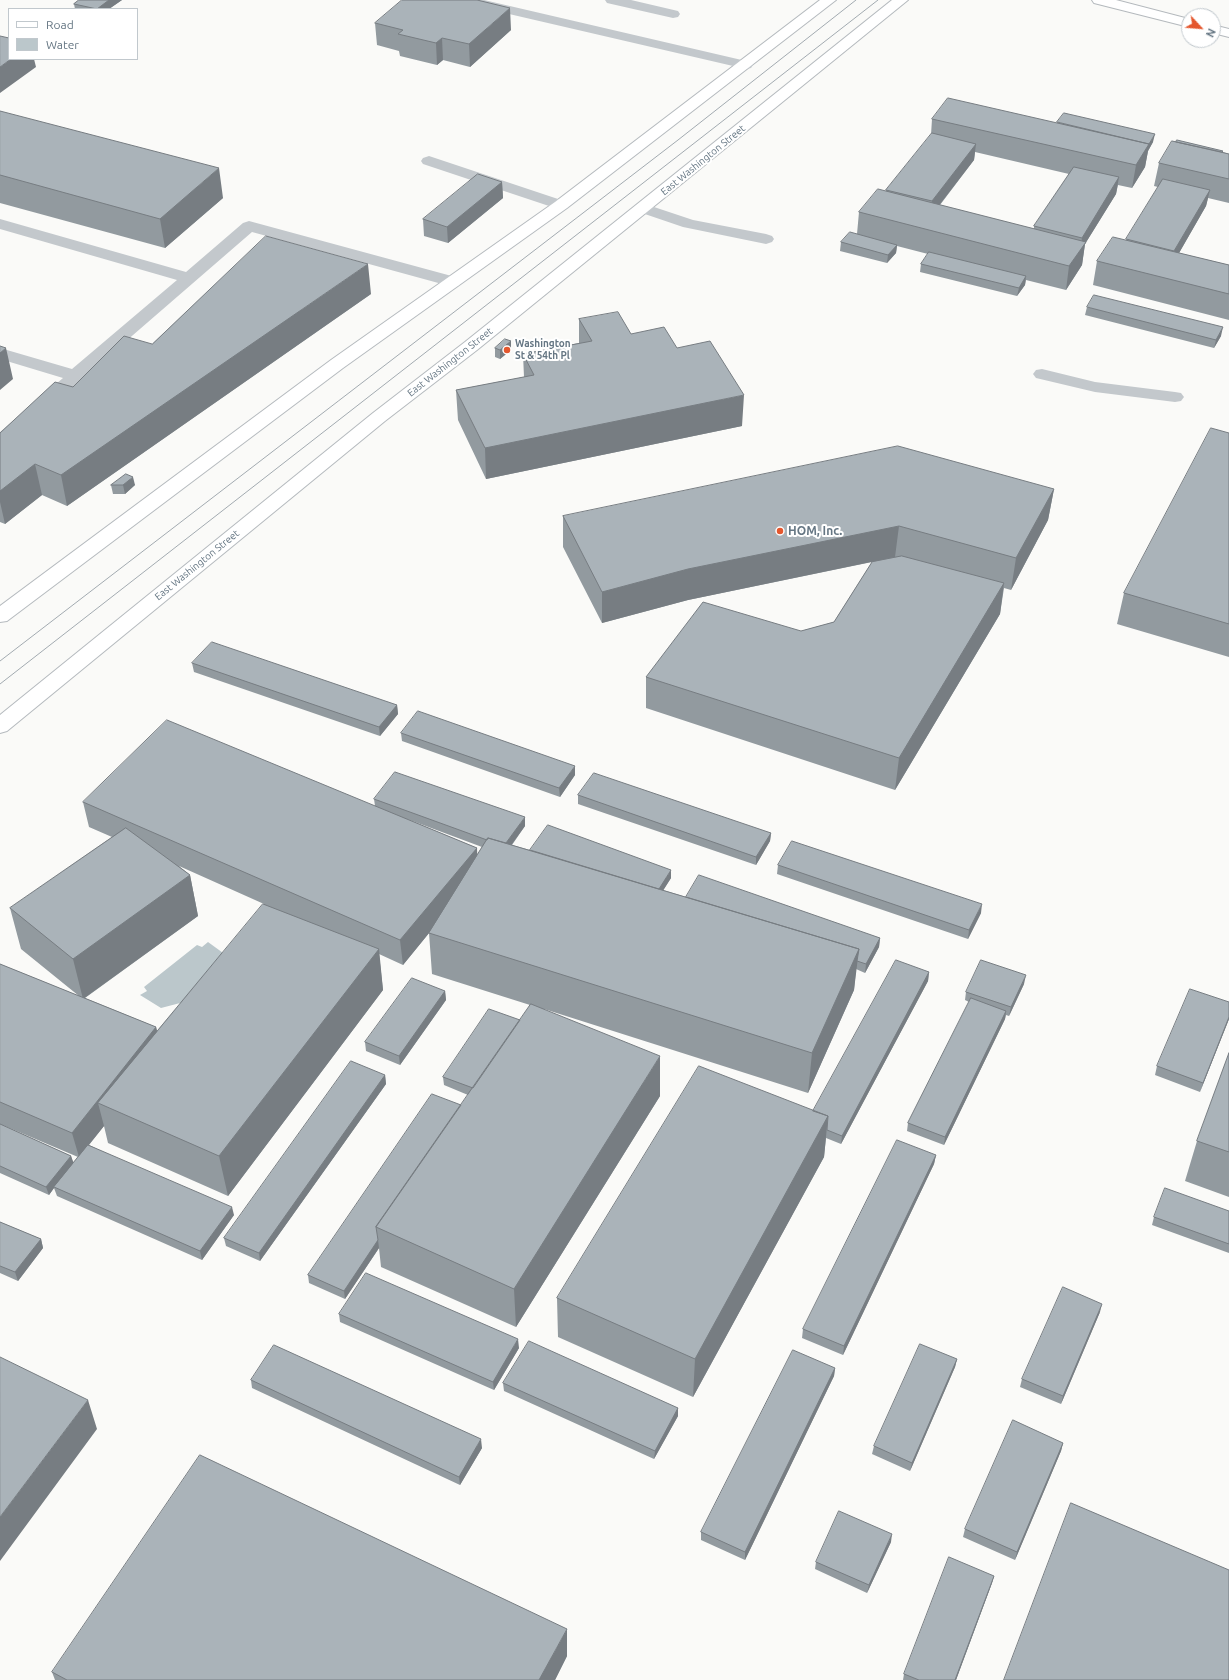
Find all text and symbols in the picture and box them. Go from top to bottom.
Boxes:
legend [8,8,138,60]
north arrow [1181,8,1221,48]
text: Road [46,18,74,31]
text: N [1204,26,1218,39]
text: Water [46,38,79,51]
street label: East Washington Street [658,122,748,198]
street label: East Washington Street [405,325,495,399]
place label: Washington St & 54th Pl [515,338,571,362]
marker: Washington St & 54th Pl [502,345,512,355]
place label: HOM, Inc. [788,524,842,538]
marker: HOM, Inc. [775,526,785,536]
street label: East Washington Street [152,527,242,603]

